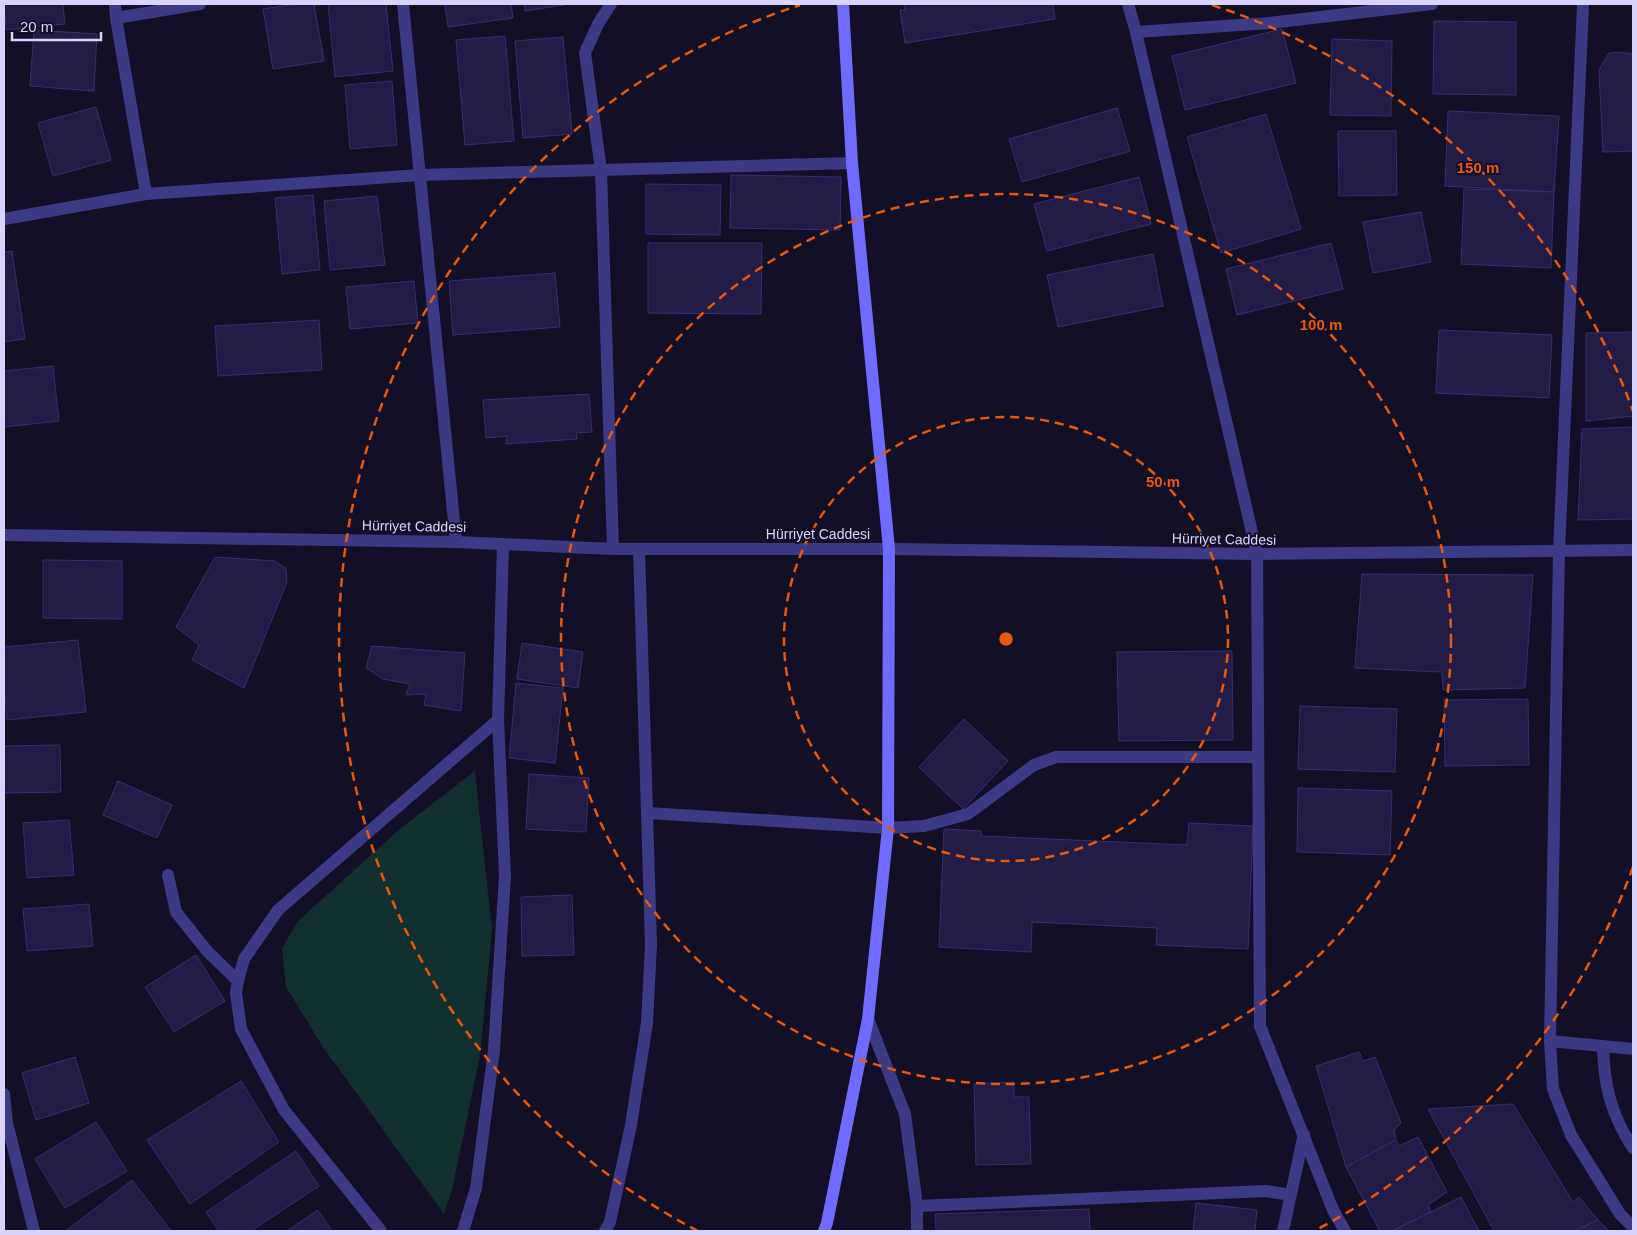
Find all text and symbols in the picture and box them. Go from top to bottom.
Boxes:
scale bar [12,10,101,42]
text: 20 m [20,18,53,35]
text: 150 m [1457,159,1499,176]
text: 100 m [1300,316,1342,333]
text: 50 m [1146,473,1180,490]
street label: Hürriyet Caddesi [362,517,466,535]
street label: Hürriyet Caddesi [766,526,870,542]
street label: Hürriyet Caddesi [1172,530,1276,548]
centre of rings [997,630,1015,648]

